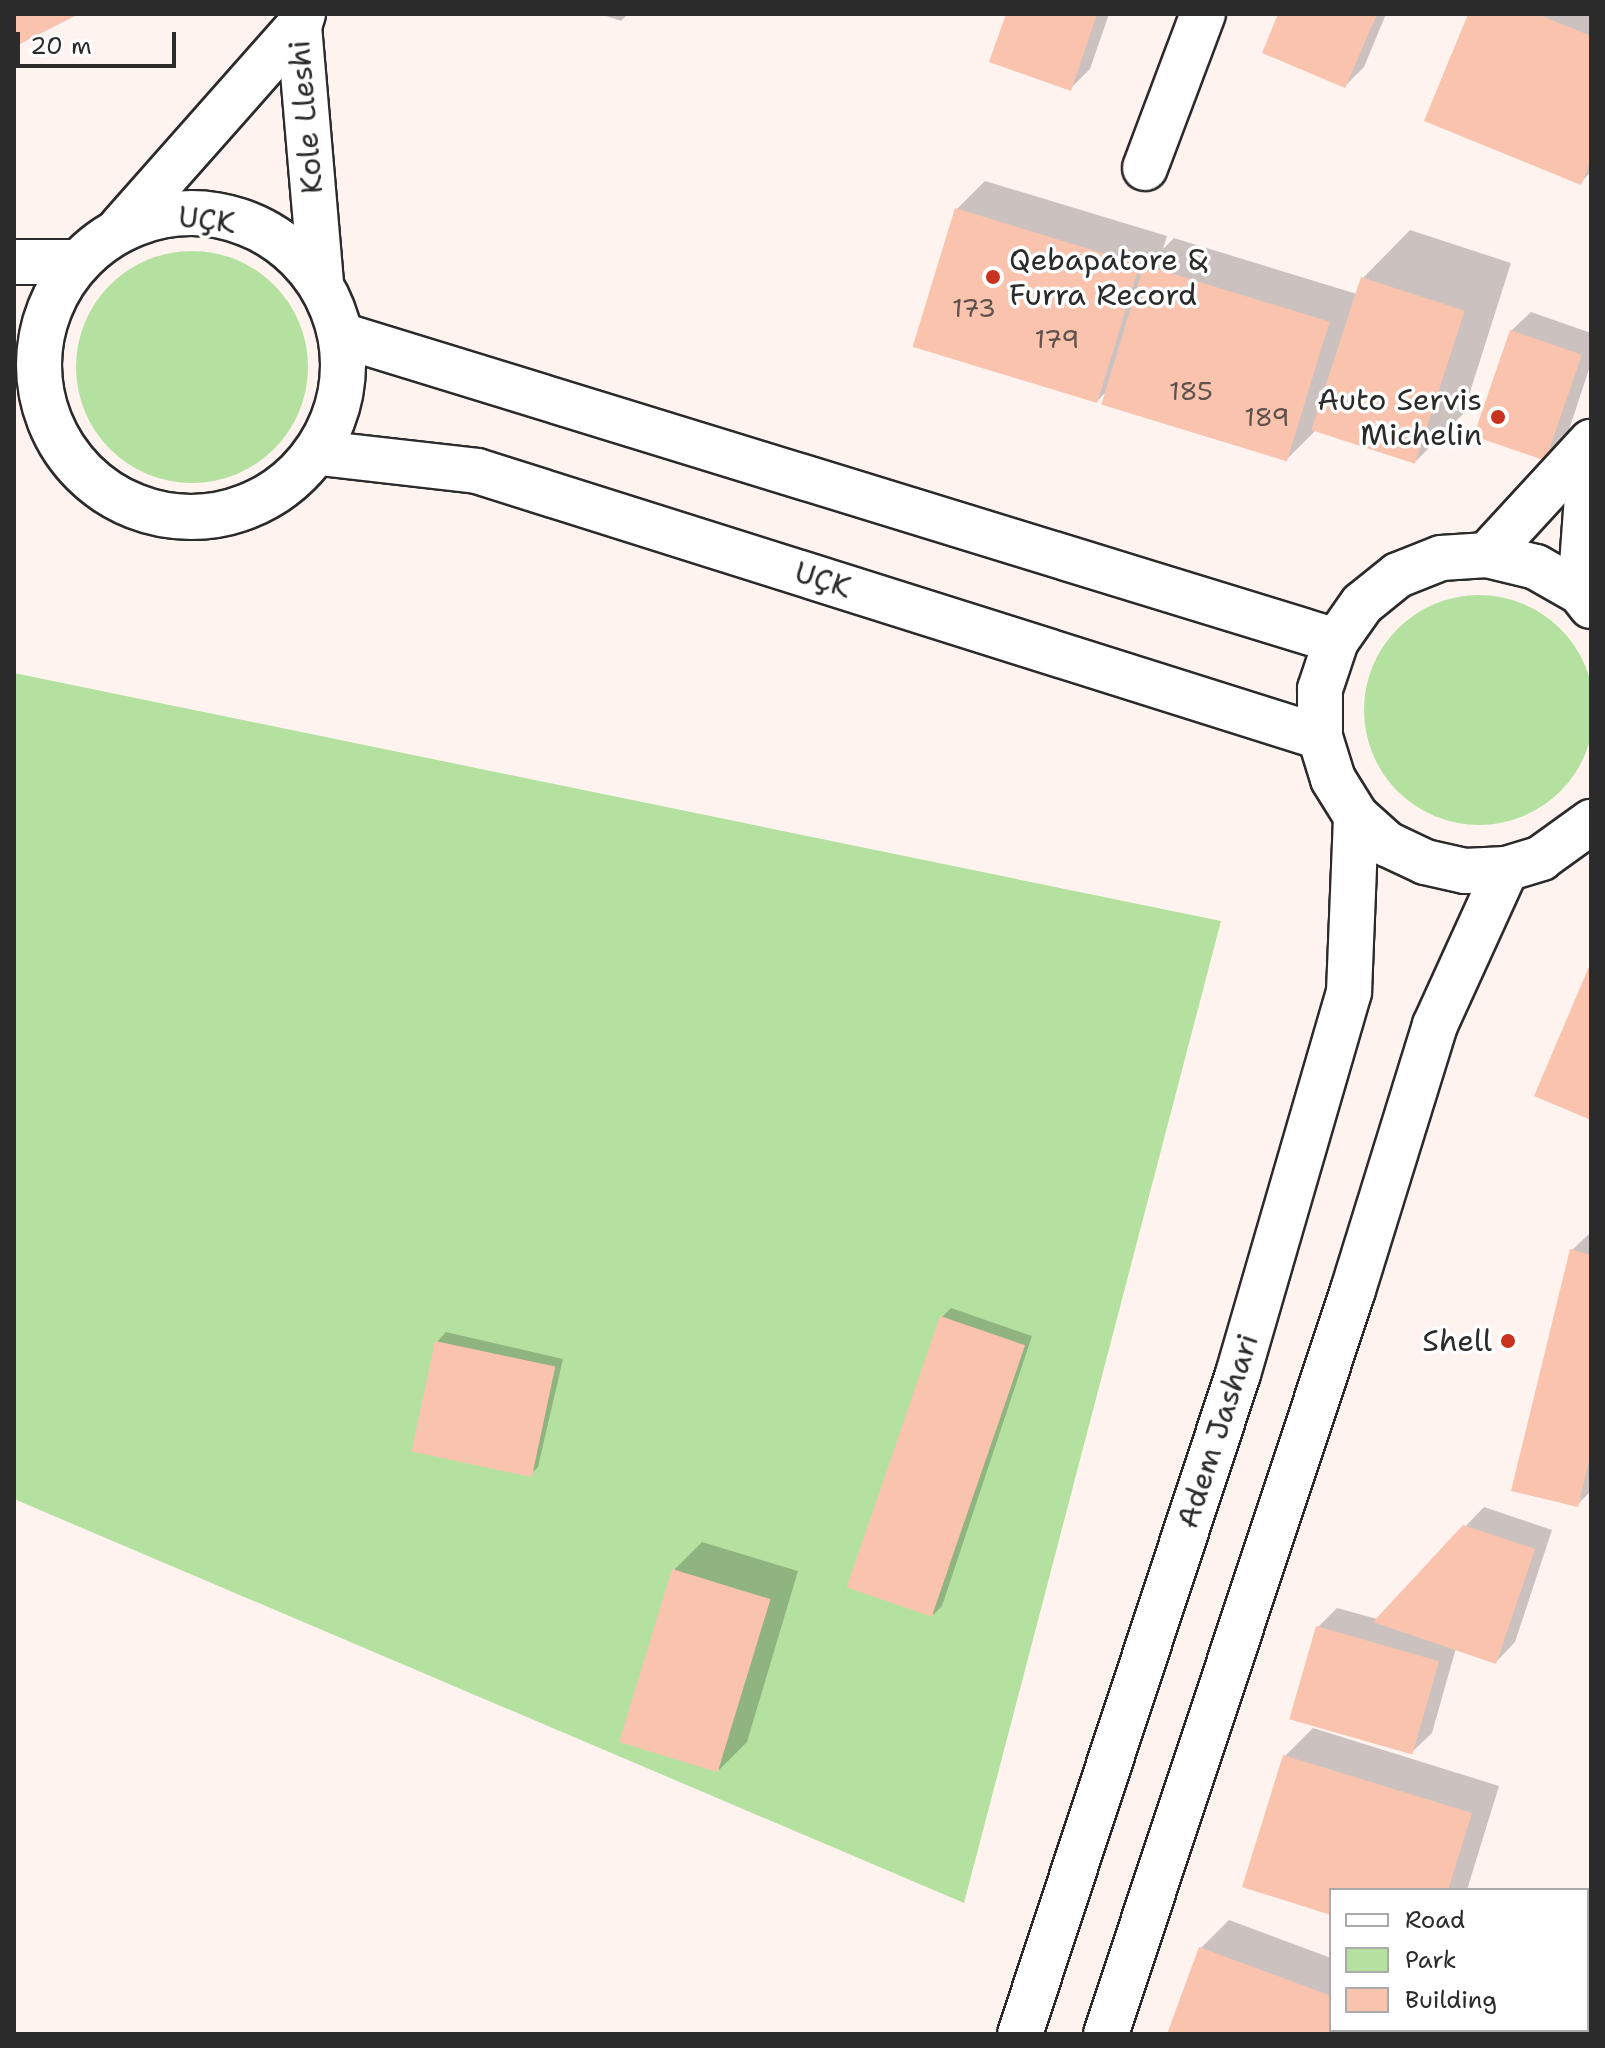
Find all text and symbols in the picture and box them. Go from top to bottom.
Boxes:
scale bar [20,16,180,66]
text: 20 m [30,30,92,62]
street label: Kole Lleshi [281,39,331,195]
street label: UÇK [176,199,238,241]
place label: Qebapatore & Furra Record [1009,242,1207,312]
marker: Qebapatore & Furra Record [984,268,1002,286]
house number: 173 [952,292,996,324]
house number: 179 [1035,323,1079,355]
house number: 185 [1169,375,1213,407]
place label: Auto Servis Michelin [1317,382,1482,452]
house number: 189 [1244,401,1290,433]
marker: Auto Servis Michelin [1489,408,1507,426]
street label: UÇK [790,554,856,606]
place label: Shell [1422,1323,1492,1359]
street label: Adem Jashari [1170,1329,1266,1533]
marker: Shell [1499,1332,1517,1350]
legend [1329,1888,1589,2032]
text: Road [1405,1904,1465,1936]
text: Park [1405,1944,1457,1976]
text: Building [1405,1984,1497,2016]

